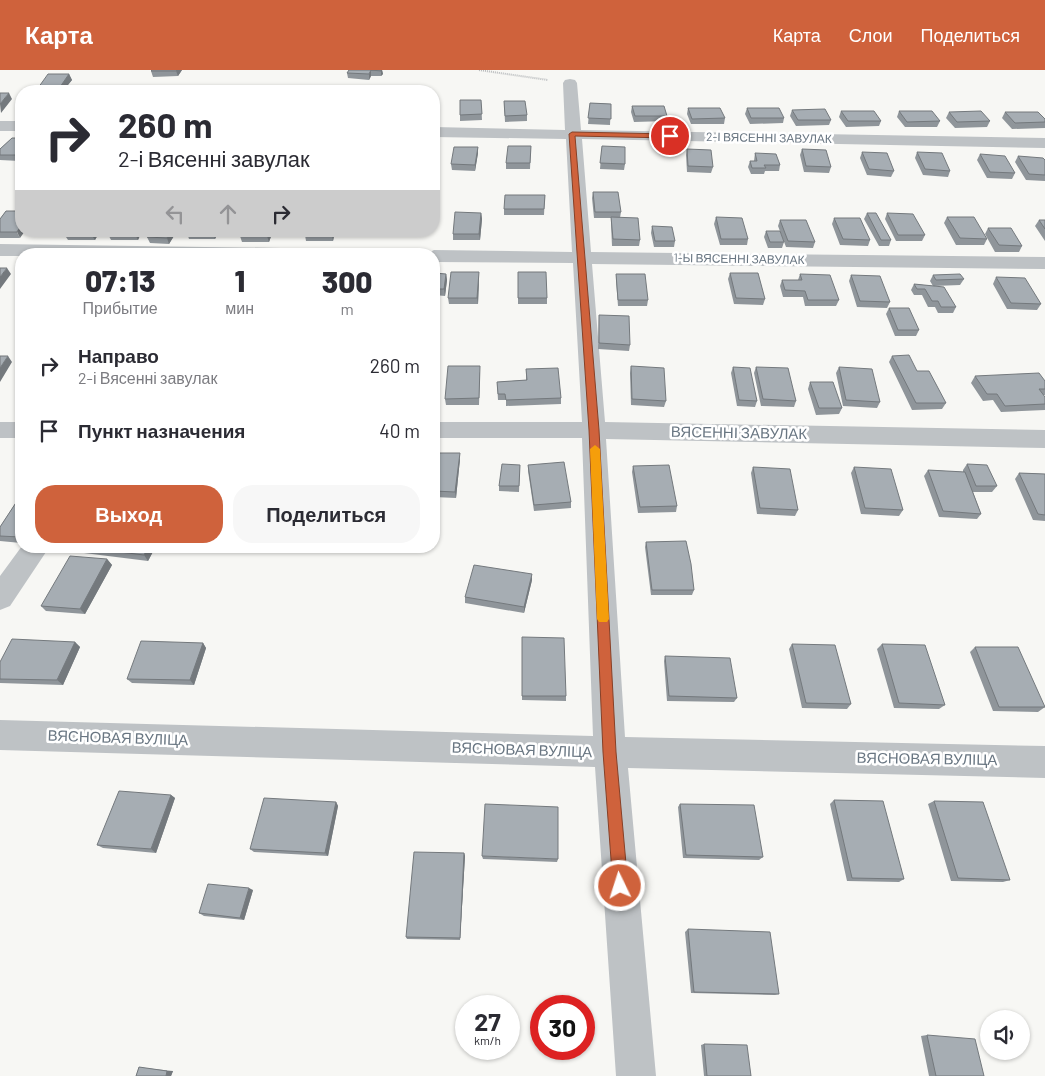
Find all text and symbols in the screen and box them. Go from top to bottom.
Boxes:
text: Карта [25,20,93,49]
text: Карта [773,24,821,46]
text: Слои [849,24,893,46]
text: Поделиться [921,24,1020,46]
text: 260 m [118,103,213,145]
icon: right [35,105,100,170]
pin [649,115,691,157]
icon: arrive [656,122,684,150]
street label: 2-І ВЯСЕННІ ЗАВУЛАК [706,129,832,145]
text: 2-і Вясенні завулак [118,145,310,171]
icon: left [161,200,189,228]
icon: ahead [214,200,242,228]
icon: right [267,200,295,228]
street label: 1-Ы ВЯСЕННІ ЗАВУЛАК [673,250,805,266]
text: 07:13 [85,262,155,298]
text: 1 [234,262,245,298]
text: 300 [322,263,372,299]
text: Прибытие [83,298,158,317]
text: мин [225,298,254,317]
text: m [340,299,354,318]
text: Направо [78,344,159,367]
icon: right [35,352,63,380]
text: 260 m [370,354,420,377]
text: 2-і Вясенні завулак [78,368,217,387]
icon: arrive [35,417,63,445]
text: Пункт назначения [78,419,245,442]
text: 40 m [379,419,420,442]
street label: ВЯСЕННІ ЗАВУЛАК [671,422,808,442]
button: Выход [35,485,223,543]
button: Поделиться [233,485,420,543]
street label: ВЯСНОВАЯ ВУЛІЦА [47,726,189,748]
street label: ВЯСНОВАЯ ВУЛІЦА [451,738,593,760]
street label: ВЯСНОВАЯ ВУЛІЦА [857,748,997,768]
position arrow [593,859,645,911]
speed limit sign: 30 [530,995,595,1060]
text: 27 [474,1006,501,1036]
map controls [980,1010,1030,1060]
button: sound [980,1010,1030,1060]
text: km/h [474,1033,501,1047]

